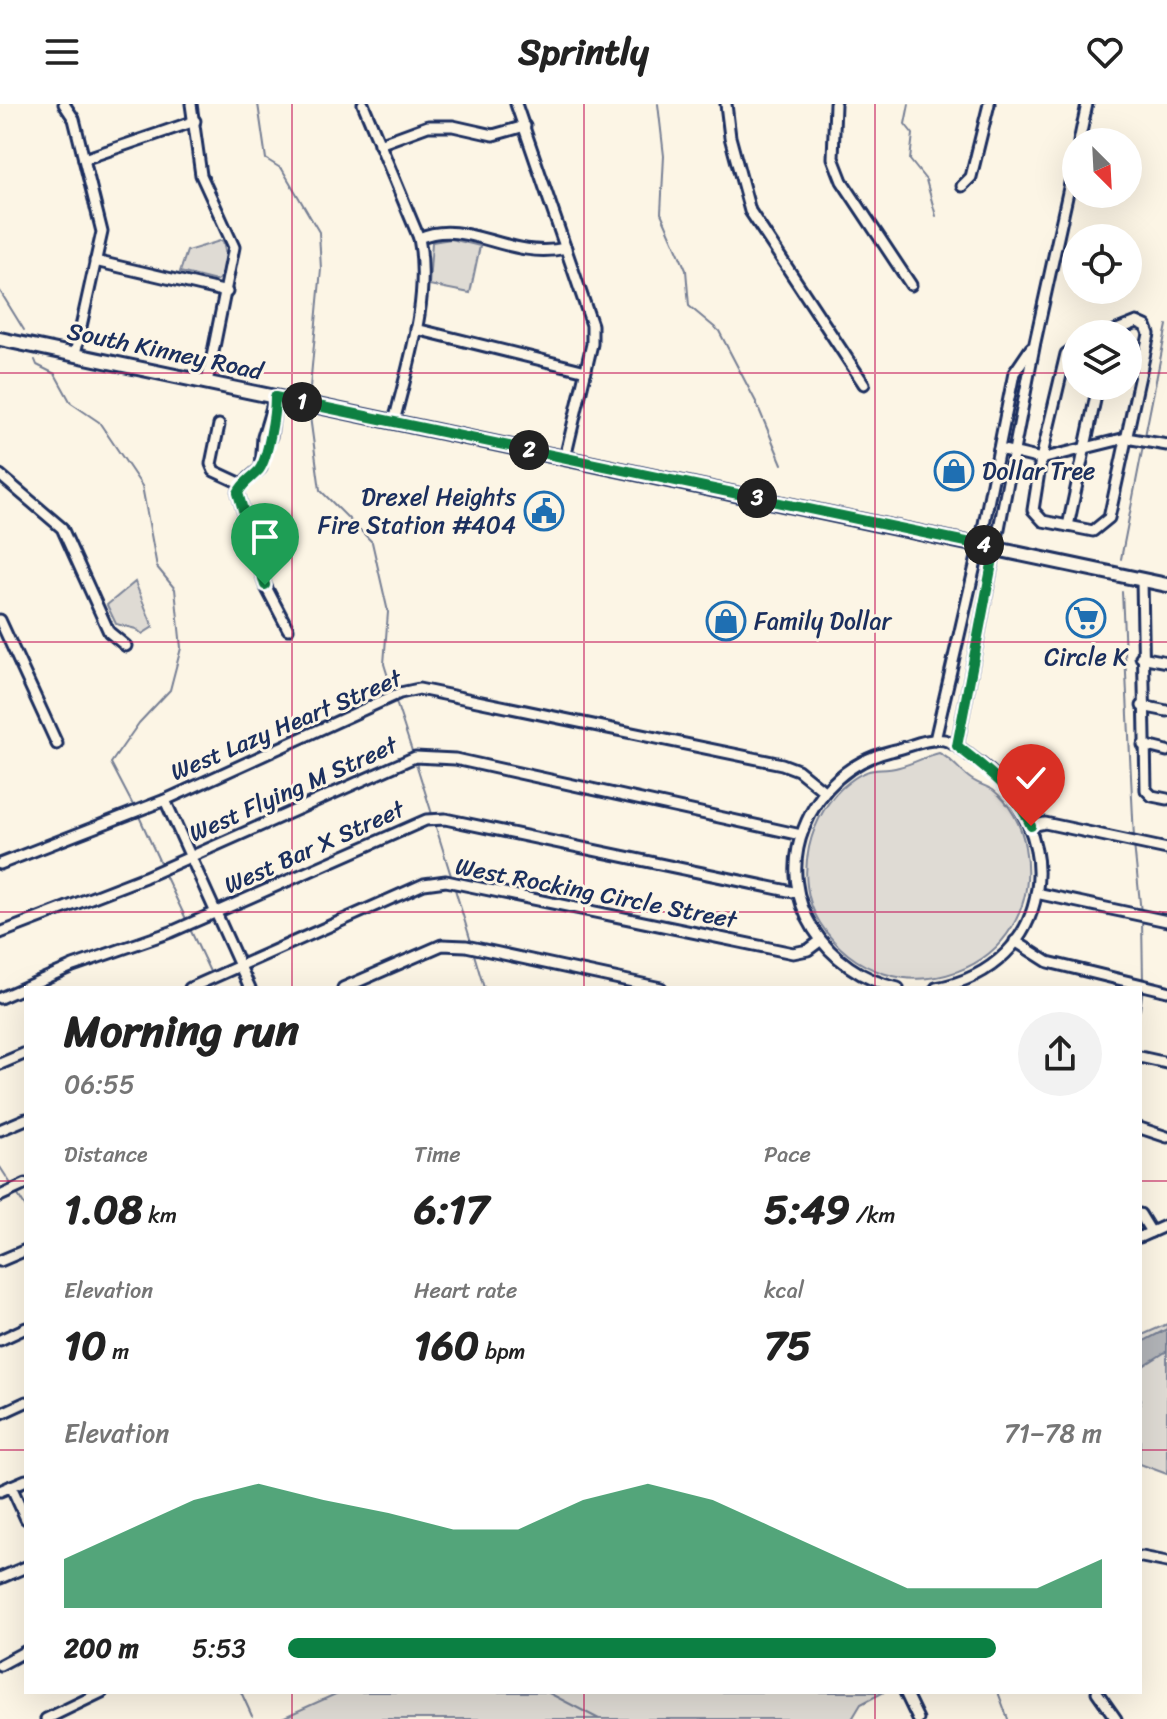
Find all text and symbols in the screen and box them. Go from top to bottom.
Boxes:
text: Sprintly [518,20,649,84]
icon: menu [40,30,84,74]
icon: heart [1083,30,1127,74]
north arrow [1062,128,1142,208]
map controls [1062,128,1142,400]
button: locate [1062,224,1142,304]
street label: South Kinney Road [63,310,268,393]
button: layers [1062,320,1142,400]
pin: 1 [282,382,322,422]
text: 1 [297,382,307,421]
pin: 2 [509,430,549,470]
text: 2 [523,430,535,469]
shop icon: Dollar Tree [933,450,975,492]
place label: Dollar Tree [982,450,1095,492]
place label: Drexel Heights Fire Station #404 [318,476,517,546]
pin: 3 [737,478,777,518]
text: 3 [751,478,763,517]
public building icon: Drexel Heights Fire Station #404 [523,490,565,532]
pin [231,503,299,585]
icon: arrive [243,515,287,559]
pin: 4 [964,525,1004,565]
text: 4 [977,525,991,564]
supermarket icon: Circle K [1065,597,1107,639]
shop icon: Family Dollar [705,600,747,642]
place label: Family Dollar [754,600,893,642]
place label: Circle K [1044,636,1129,678]
street label: West Lazy Heart Street [164,657,410,793]
street label: West Flying M Street [182,724,405,854]
pin [997,744,1065,826]
icon: check [1009,756,1053,800]
street label: West Bar X Street [217,788,412,906]
street label: West Rocking Circle Street [452,845,742,941]
text: Morning run [64,992,299,1070]
button: share [1018,1012,1102,1096]
text: 06:55 [64,1061,135,1107]
text: Distance [64,1135,148,1174]
text: Time [414,1135,461,1174]
text: Pace [764,1135,811,1174]
text: 1.08 [64,1174,143,1245]
text: 6:17 [414,1174,489,1245]
text: 5:49 [764,1174,850,1245]
text: km [143,1196,177,1235]
text: /km [850,1196,895,1235]
text: Elevation [64,1271,153,1310]
text: Heart rate [414,1271,517,1310]
text: kcal [764,1271,804,1310]
text: 10 [64,1310,106,1381]
text: 160 [414,1310,479,1381]
text: 75 [764,1310,811,1381]
text: m [106,1332,129,1371]
text: bpm [479,1332,525,1371]
text: Elevation [64,1410,169,1456]
text: 71–78 m [1004,1410,1102,1456]
text: 200 m [64,1625,139,1671]
text: 5:53 [192,1625,246,1671]

